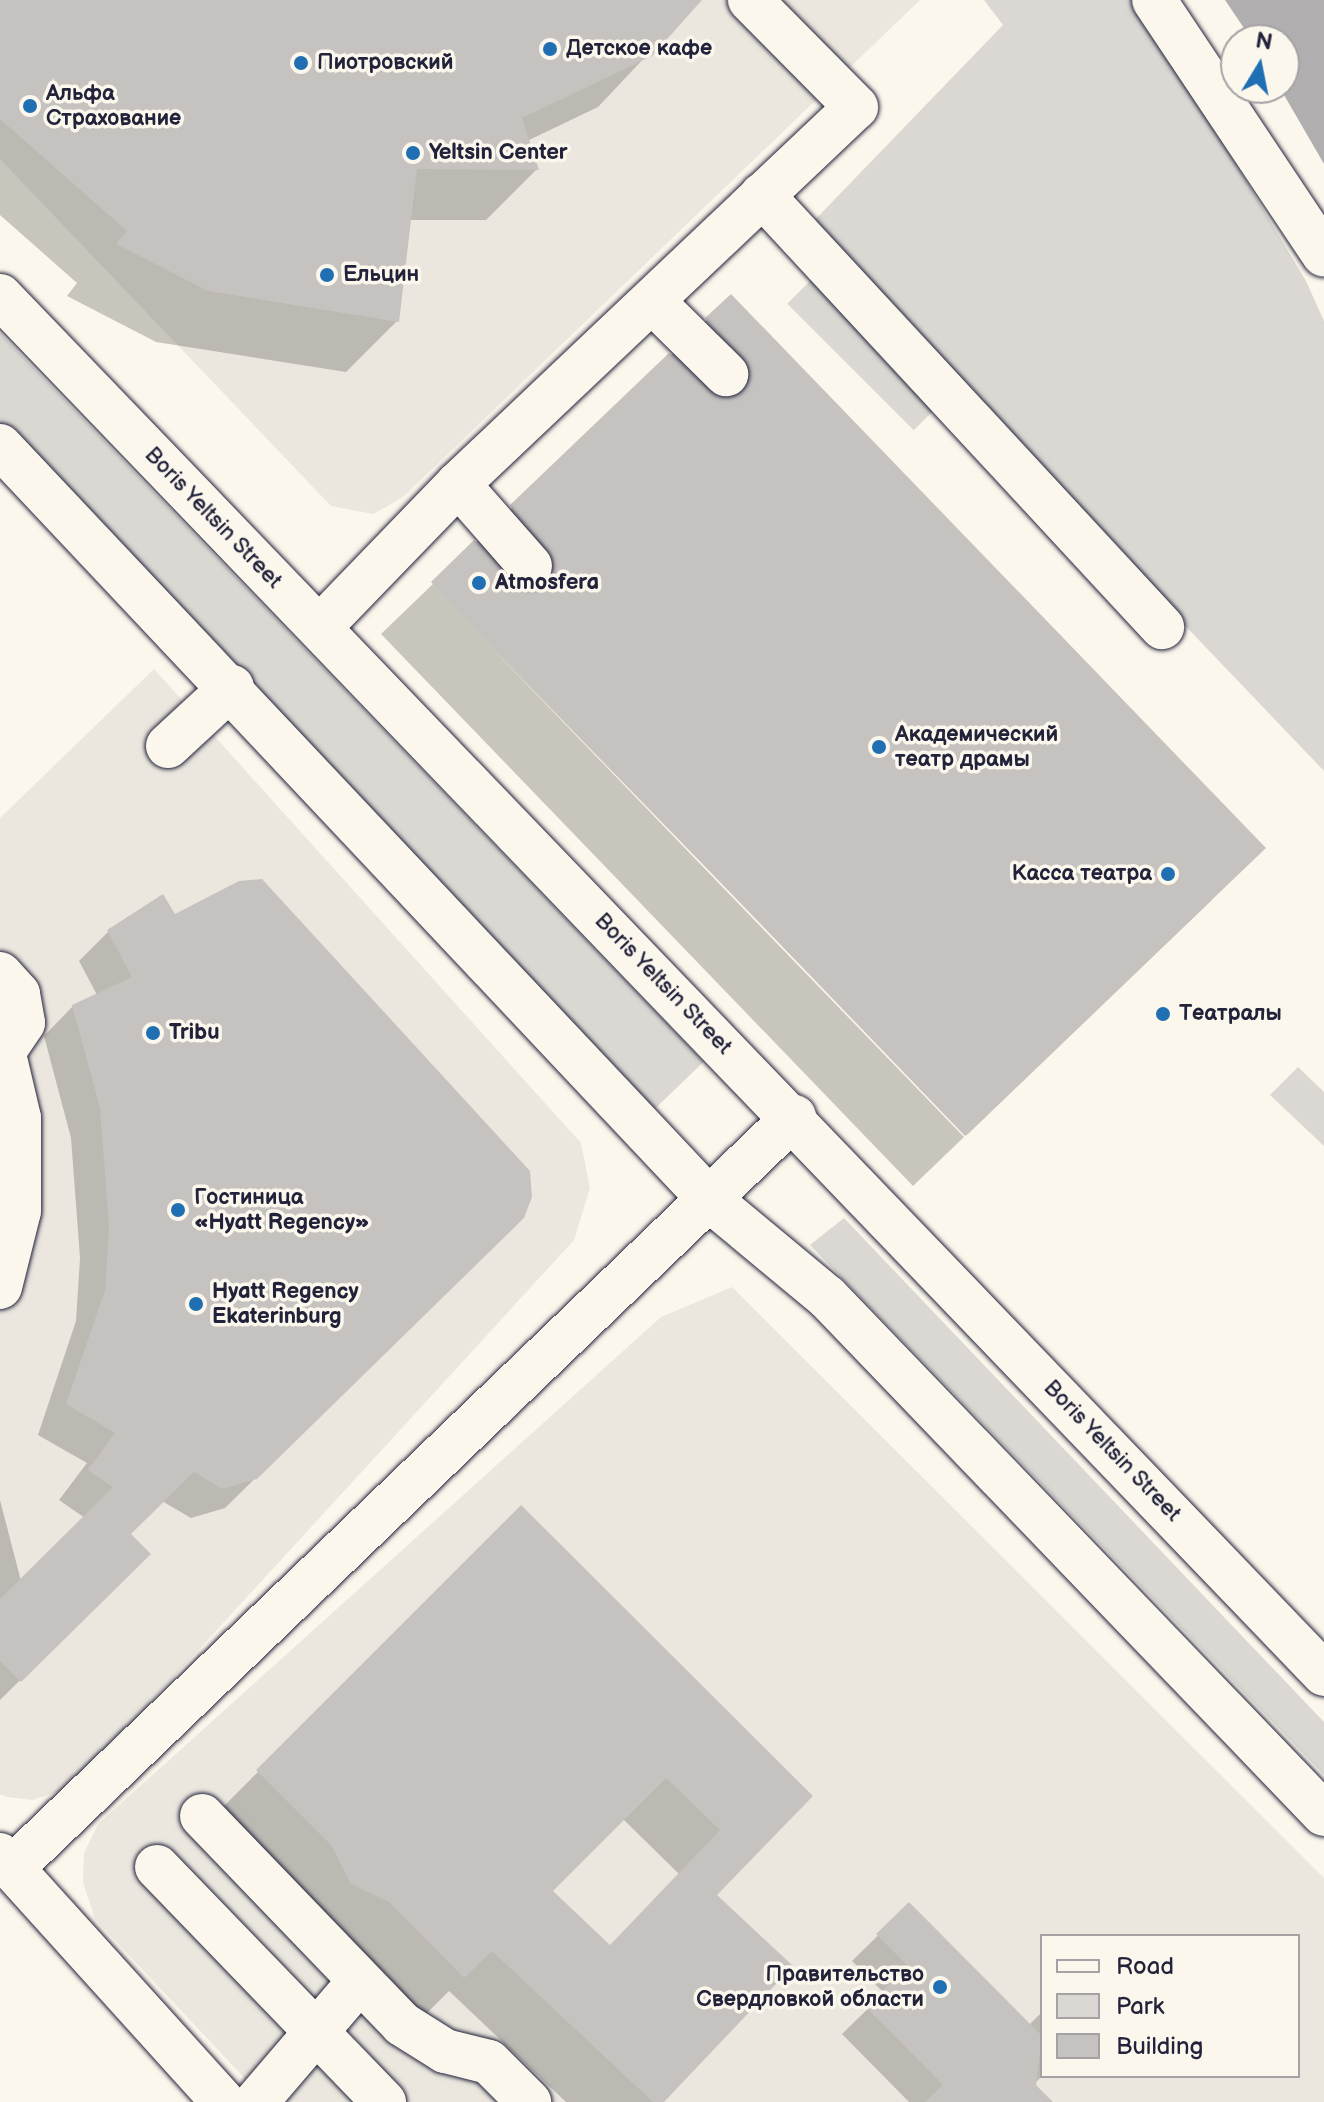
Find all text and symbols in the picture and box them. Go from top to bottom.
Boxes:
north arrow [1220,24,1300,104]
text: N [1253,27,1274,57]
place label: Детское кафе [566,36,712,62]
marker: Детское кафе [541,40,559,58]
place label: Пиотровский [317,50,453,76]
marker: Пиотровский [292,54,310,72]
place label: Альфа Страхование [46,80,181,132]
marker: Альфа Страхование [21,97,39,115]
place label: Yeltsin Center [429,140,568,166]
marker: Yeltsin Center [404,144,422,162]
place label: Ельцин [343,262,419,288]
marker: Ельцин [318,266,336,284]
street label: Boris Yeltsin Street [138,441,288,595]
place label: Atmosfera [495,570,599,596]
marker: Atmosfera [470,574,488,592]
place label: Академический театр драмы [895,721,1058,772]
marker: Академический театр драмы [870,738,888,756]
place label: Касса театра [1012,861,1152,887]
marker: Касса театра [1159,865,1177,883]
street label: Boris Yeltsin Street [588,907,738,1061]
place label: Театралы [1179,1001,1282,1027]
marker: Театралы [1154,1005,1172,1023]
place label: Tribu [169,1020,220,1046]
marker: Tribu [144,1024,162,1042]
place label: Гостиница «Hyatt Regency» [194,1184,369,1236]
marker: Гостиница «Hyatt Regency» [169,1201,187,1219]
place label: Hyatt Regency Ekaterinburg [212,1278,359,1330]
marker: Hyatt Regency Ekaterinburg [187,1295,205,1313]
street label: Boris Yeltsin Street [1037,1374,1187,1528]
legend [1040,1934,1300,2078]
text: Road [1116,1952,1174,1981]
place label: Правительство Свердловкой области [696,1961,924,2012]
marker: Правительство Свердловкой области [931,1978,949,1996]
text: Park [1116,1992,1164,2021]
text: Building [1116,2032,1203,2061]

